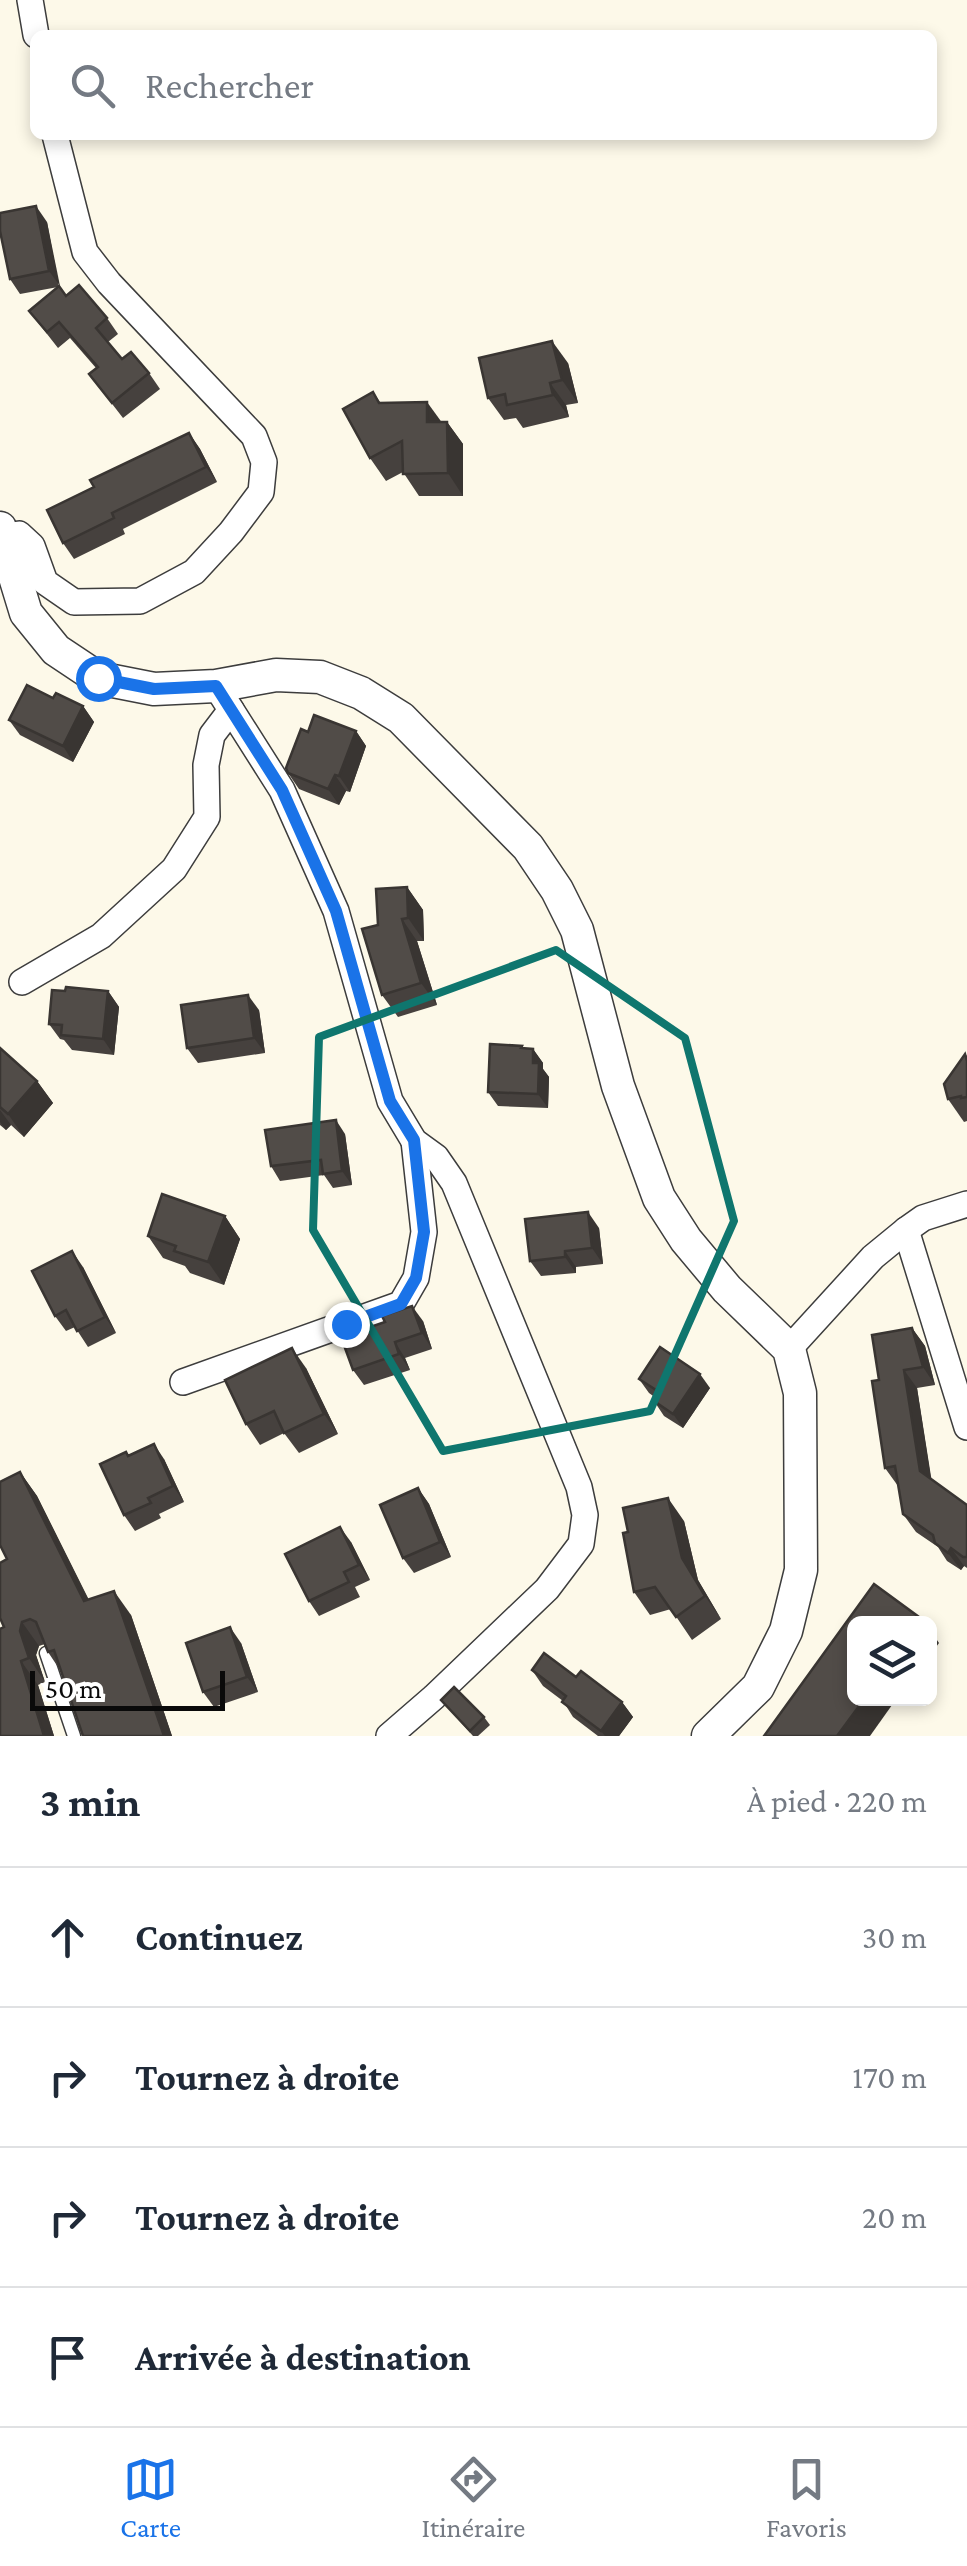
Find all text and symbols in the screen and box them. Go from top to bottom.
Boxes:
search box [30,30,937,140]
icon: search [65,58,120,113]
text: Rechercher [145,64,314,106]
route start [76,656,122,702]
route end [324,1302,370,1348]
map controls [847,1616,937,1706]
button: layers [847,1616,937,1706]
scale bar [30,1666,225,1711]
text: 50 m [45,1673,102,1704]
text: 3 min [40,1778,140,1825]
text: À pied · 220 m [747,1783,927,1819]
icon: ahead [40,1910,95,1965]
text: Continuez [135,1916,303,1958]
text: 30 m [862,1919,927,1955]
icon: right [40,2050,95,2105]
text: Tournez à droite [135,2056,400,2098]
text: 170 m [852,2059,927,2095]
icon: right [40,2190,95,2245]
text: Tournez à droite [135,2196,400,2238]
text: 20 m [862,2199,927,2235]
icon: arrive [40,2330,95,2385]
text: Arrivée à destination [135,2336,471,2378]
tab: Carte [120,2452,181,2543]
tab: Itinéraire [422,2452,525,2543]
tab: Favoris [766,2452,847,2543]

